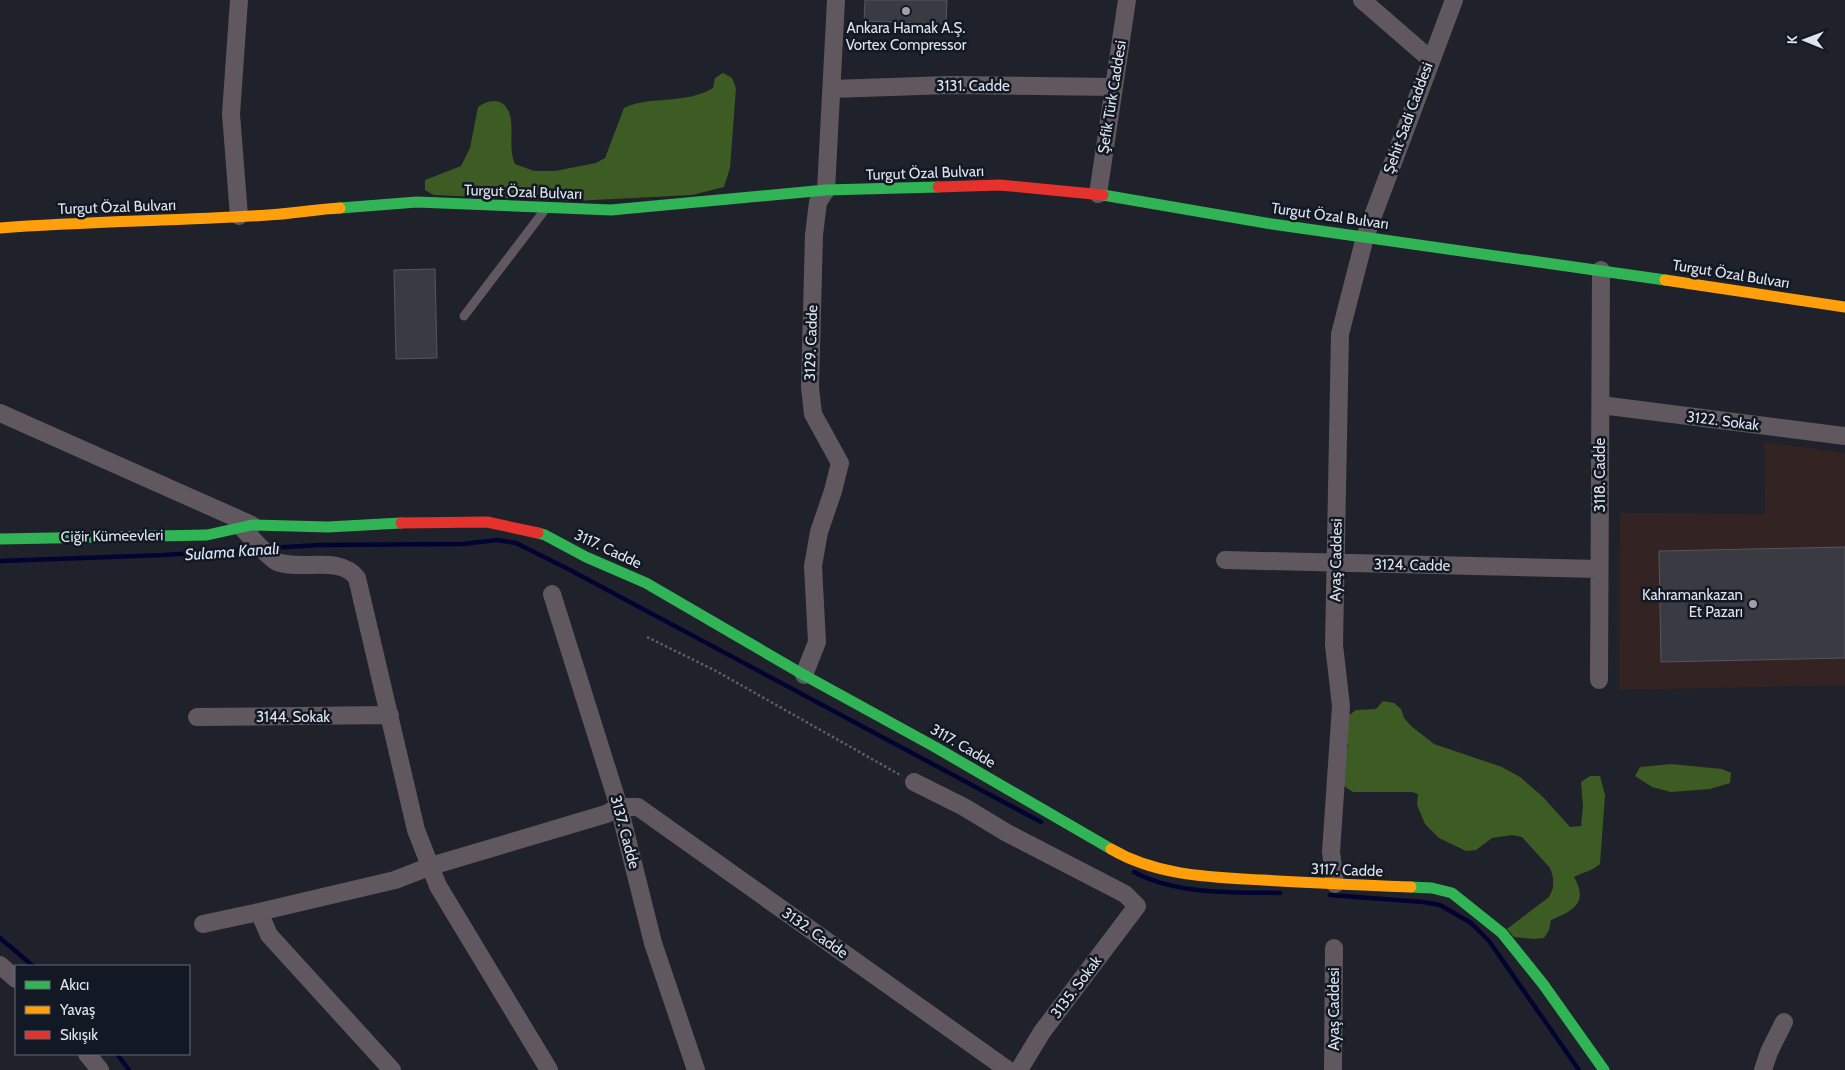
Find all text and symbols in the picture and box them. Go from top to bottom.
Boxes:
marker: Ankara Hamak A.Ş. Vortex Compressor [900,5,912,17]
north arrow [1780,15,1830,65]
place label: Ankara Hamak A.Ş. Vortex Compressor [846,19,967,54]
text: K [1783,35,1801,44]
street label: Şefik Türk Caddesi [1094,39,1130,155]
street label: Şehit Sadi Caddesi [1380,60,1436,176]
street label: 3131. Cadde [936,77,1010,95]
street label: Turgut Özal Bulvarı [866,162,984,184]
street label: Turgut Özal Bulvarı [464,181,582,203]
street label: Turgut Özal Bulvarı [58,196,176,218]
street label: Turgut Özal Bulvarı [1270,199,1390,233]
street label: Turgut Özal Bulvarı [1671,256,1791,292]
street label: 3129. Cadde [801,304,821,381]
street label: 3122. Sokak [1686,408,1760,434]
street label: 3118. Cadde [1591,438,1609,512]
street label: Ayaş Caddesi [1326,518,1346,602]
street label: Ciğir Kümeevleri [61,526,163,546]
street label: 3117. Cadde [572,526,645,573]
water label: Sulama Kanalı [184,539,280,564]
street label: 3124. Cadde [1374,555,1451,575]
place label: Kahramankazan Et Pazarı [1642,586,1743,621]
marker: Kahramankazan Et Pazarı [1747,598,1759,610]
street label: 3144. Sokak [256,708,330,726]
street label: 3117. Cadde [927,720,999,772]
street label: 3137. Cadde [607,793,644,871]
street label: 3117. Cadde [1311,860,1384,880]
street label: 3132. Cadde [779,904,852,962]
street label: 3135. Sokak [1047,952,1105,1022]
legend [15,965,190,1055]
street label: Ayaş Caddesi [1325,967,1343,1051]
text: Akıcı [60,976,89,994]
text: Yavaş [59,1001,95,1019]
text: Sıkışık [60,1026,98,1044]

